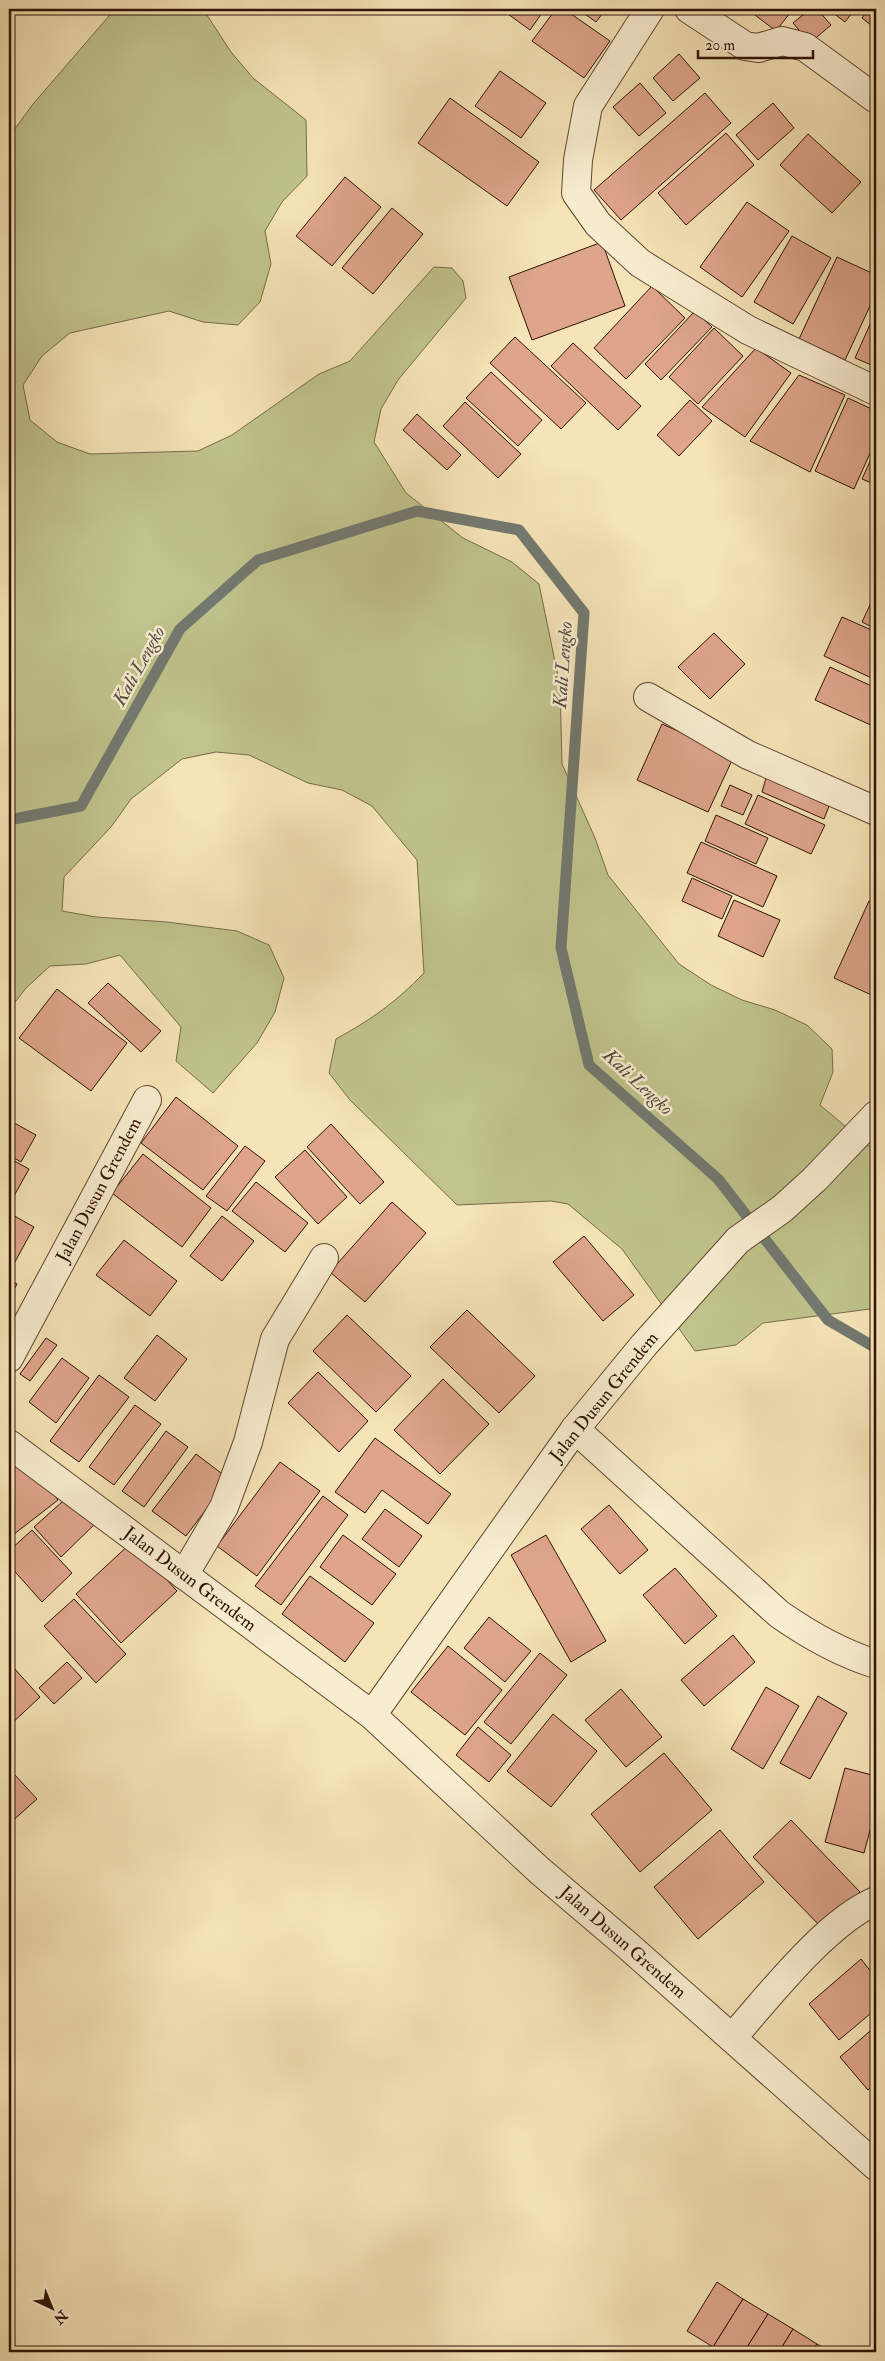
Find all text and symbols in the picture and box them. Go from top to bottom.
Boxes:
scale bar [698,28,812,60]
text: 20 m [705,36,735,55]
water label: Kali Lengko [548,621,578,710]
water label: Kali Lengko [107,622,171,711]
water label: Kali Lengko [597,1043,678,1121]
street label: Jalan Dusun Grendem [51,1114,147,1267]
street label: Jalan Dusun Grendem [544,1327,664,1467]
street label: Jalan Dusun Grendem [118,1521,261,1637]
street label: Jalan Dusun Grendem [554,1880,691,2003]
north arrow [28,2284,78,2334]
text: N [50,2306,72,2328]

